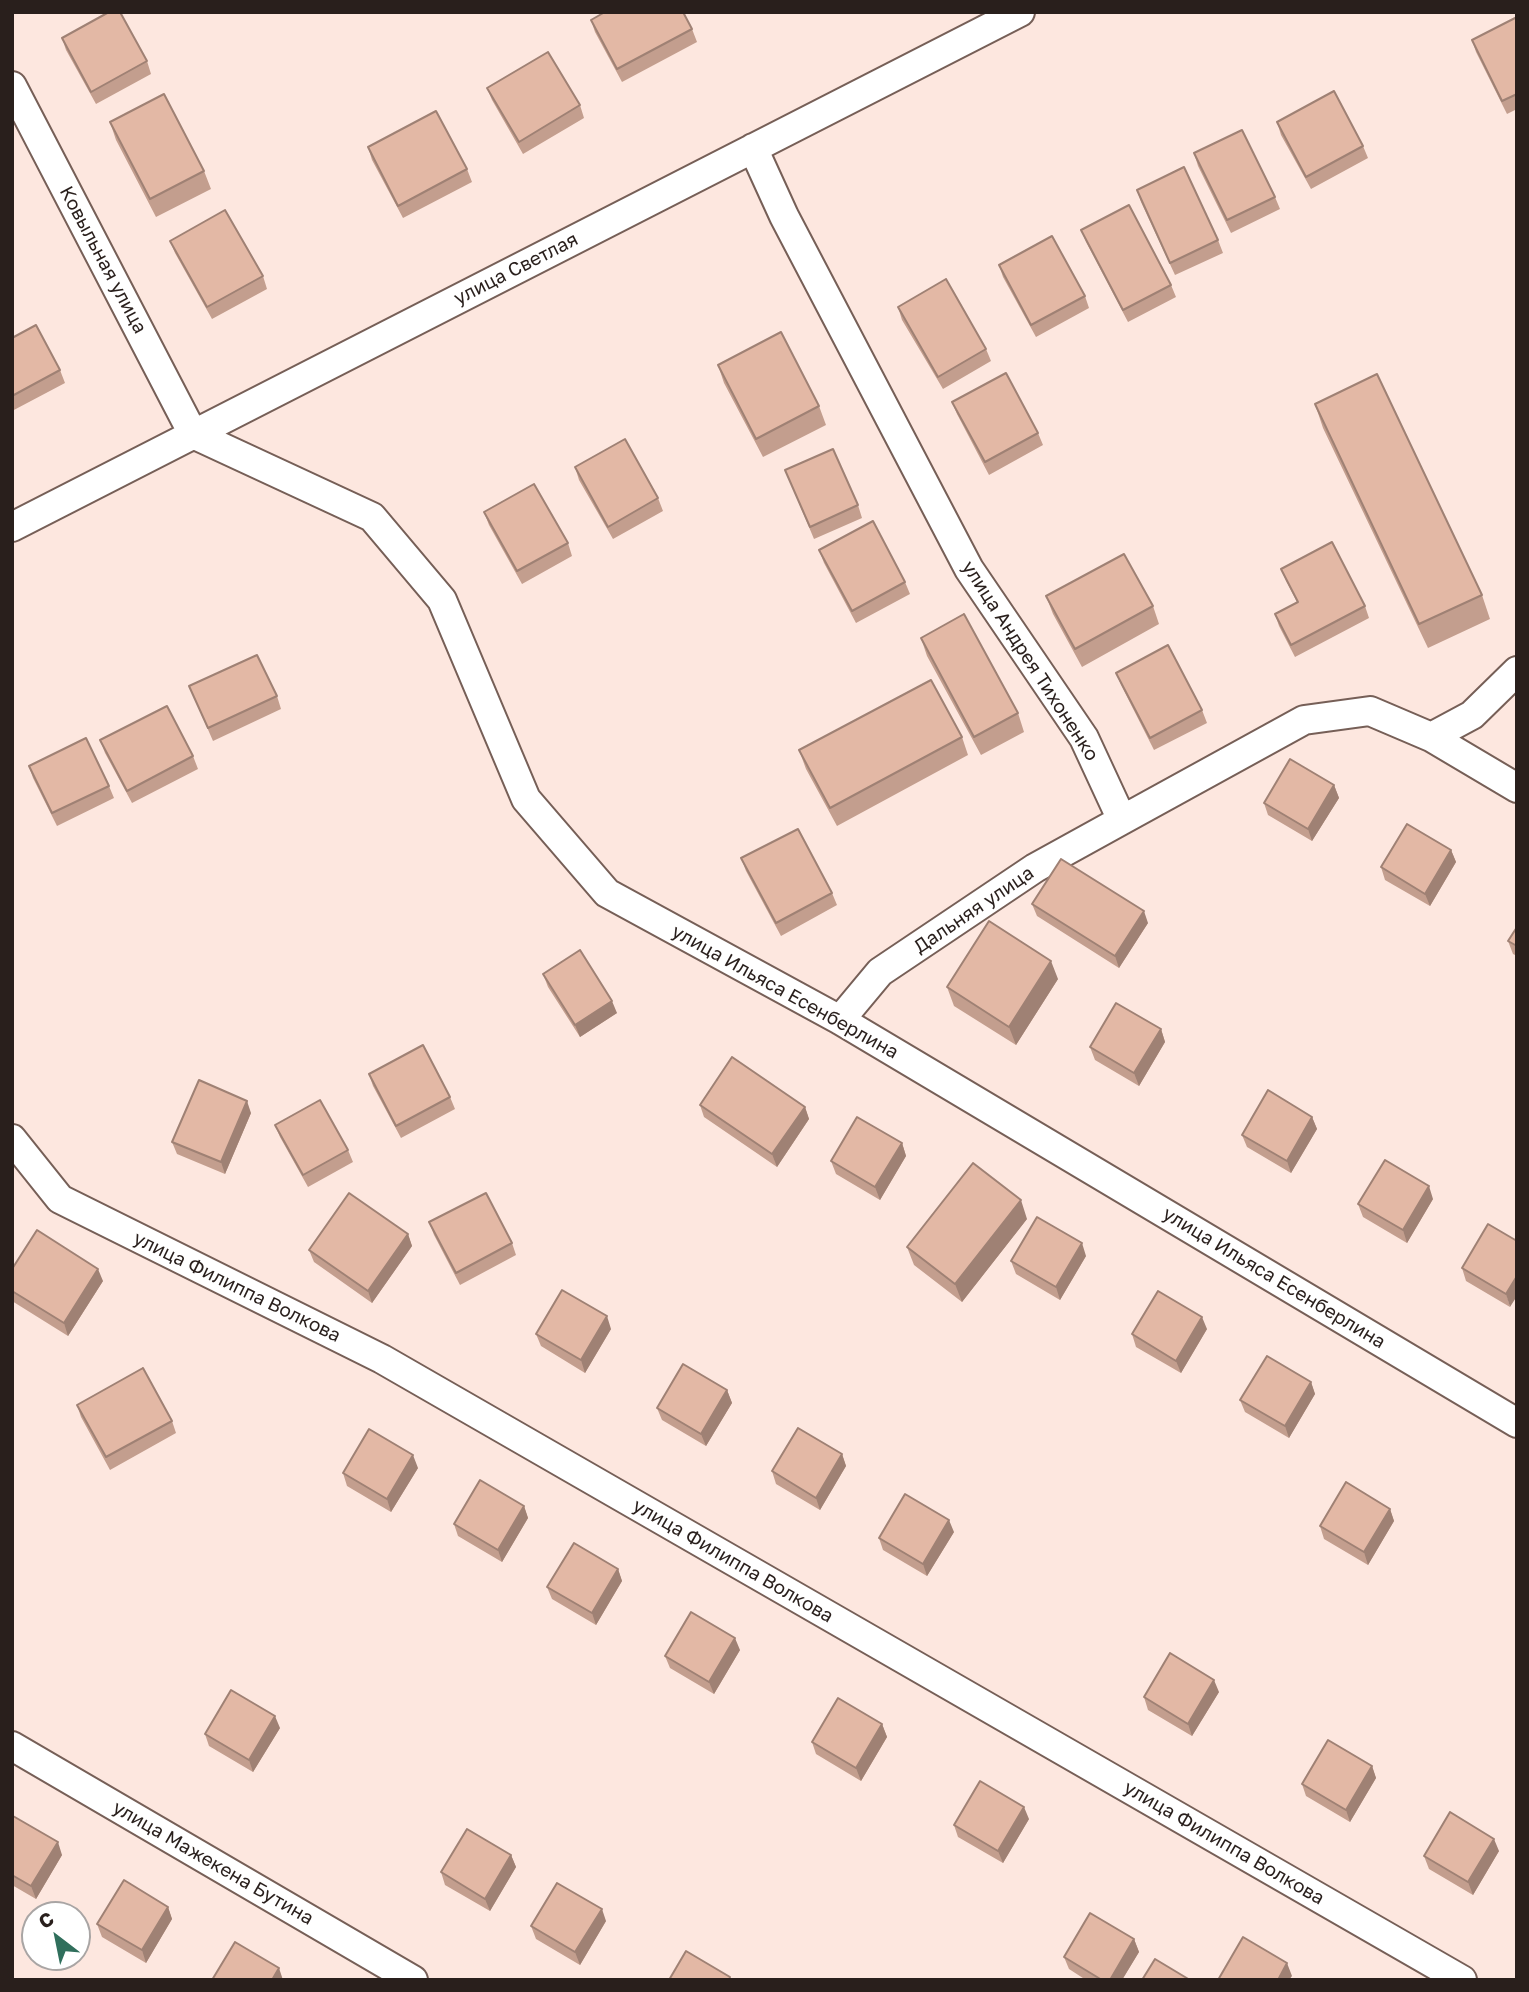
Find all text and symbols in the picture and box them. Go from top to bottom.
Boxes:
street label: Ковыльная улица [55,182,151,338]
street label: улица Светлая [450,228,582,310]
street label: улица Андрея Тихоненко [957,557,1103,765]
street label: Дальняя улица [910,862,1038,958]
street label: улица Ильяса Есенберлина [668,920,902,1064]
street label: улица Ильяса Есенберлина [1158,1202,1390,1354]
street label: улица Филиппа Волкова [130,1227,344,1347]
street label: улица Филиппа Волкова [629,1494,837,1628]
street label: улица Филиппа Волкова [1120,1776,1328,1910]
street label: улица Мажекена Бутина [108,1796,318,1930]
north arrow [21,1901,91,1971]
text: С [34,1906,57,1933]

